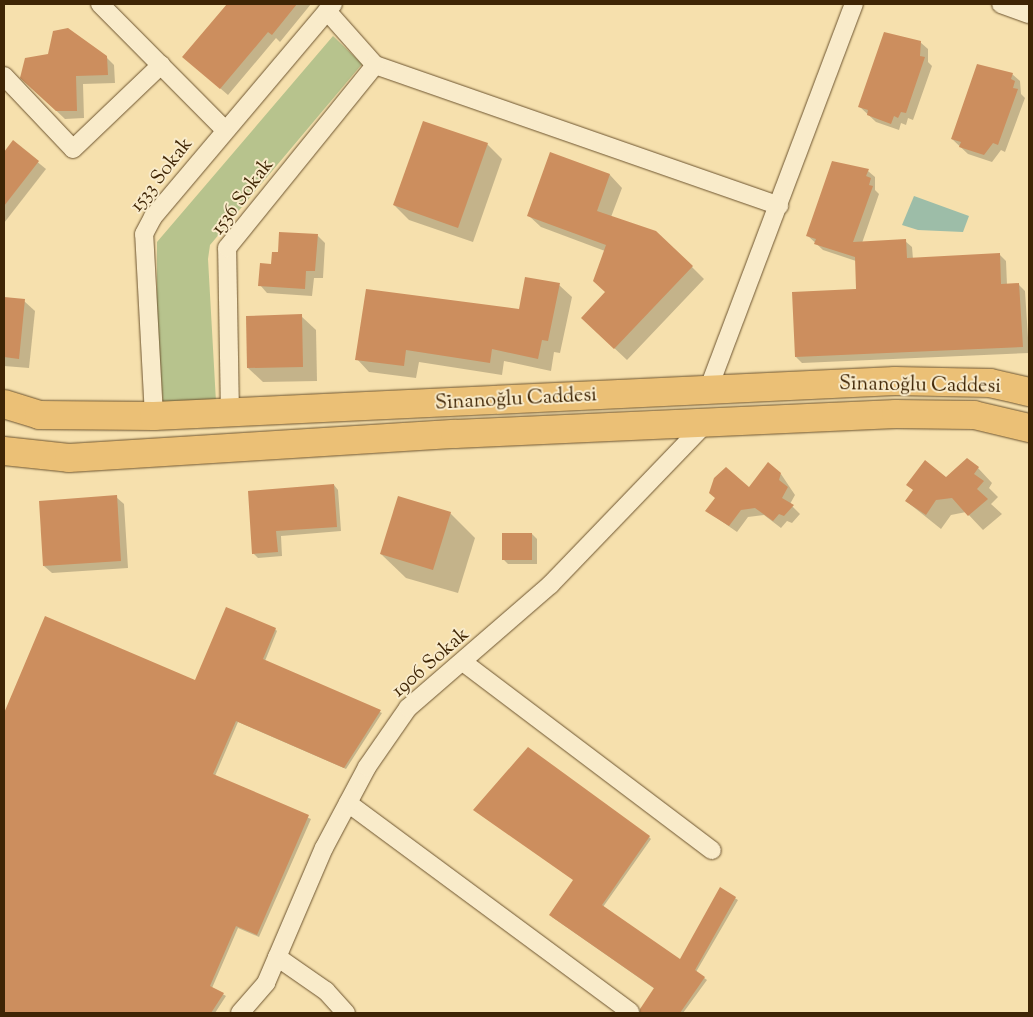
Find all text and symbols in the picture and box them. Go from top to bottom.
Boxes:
street label: 1533 Sokak [126,133,198,217]
street label: 1536 Sokak [206,154,280,240]
street label: Si̇nanoğlu Caddesi [839,373,1001,399]
street label: Si̇nanoğlu Caddesi [435,384,597,416]
street label: 1906 Sokak [387,623,475,703]

